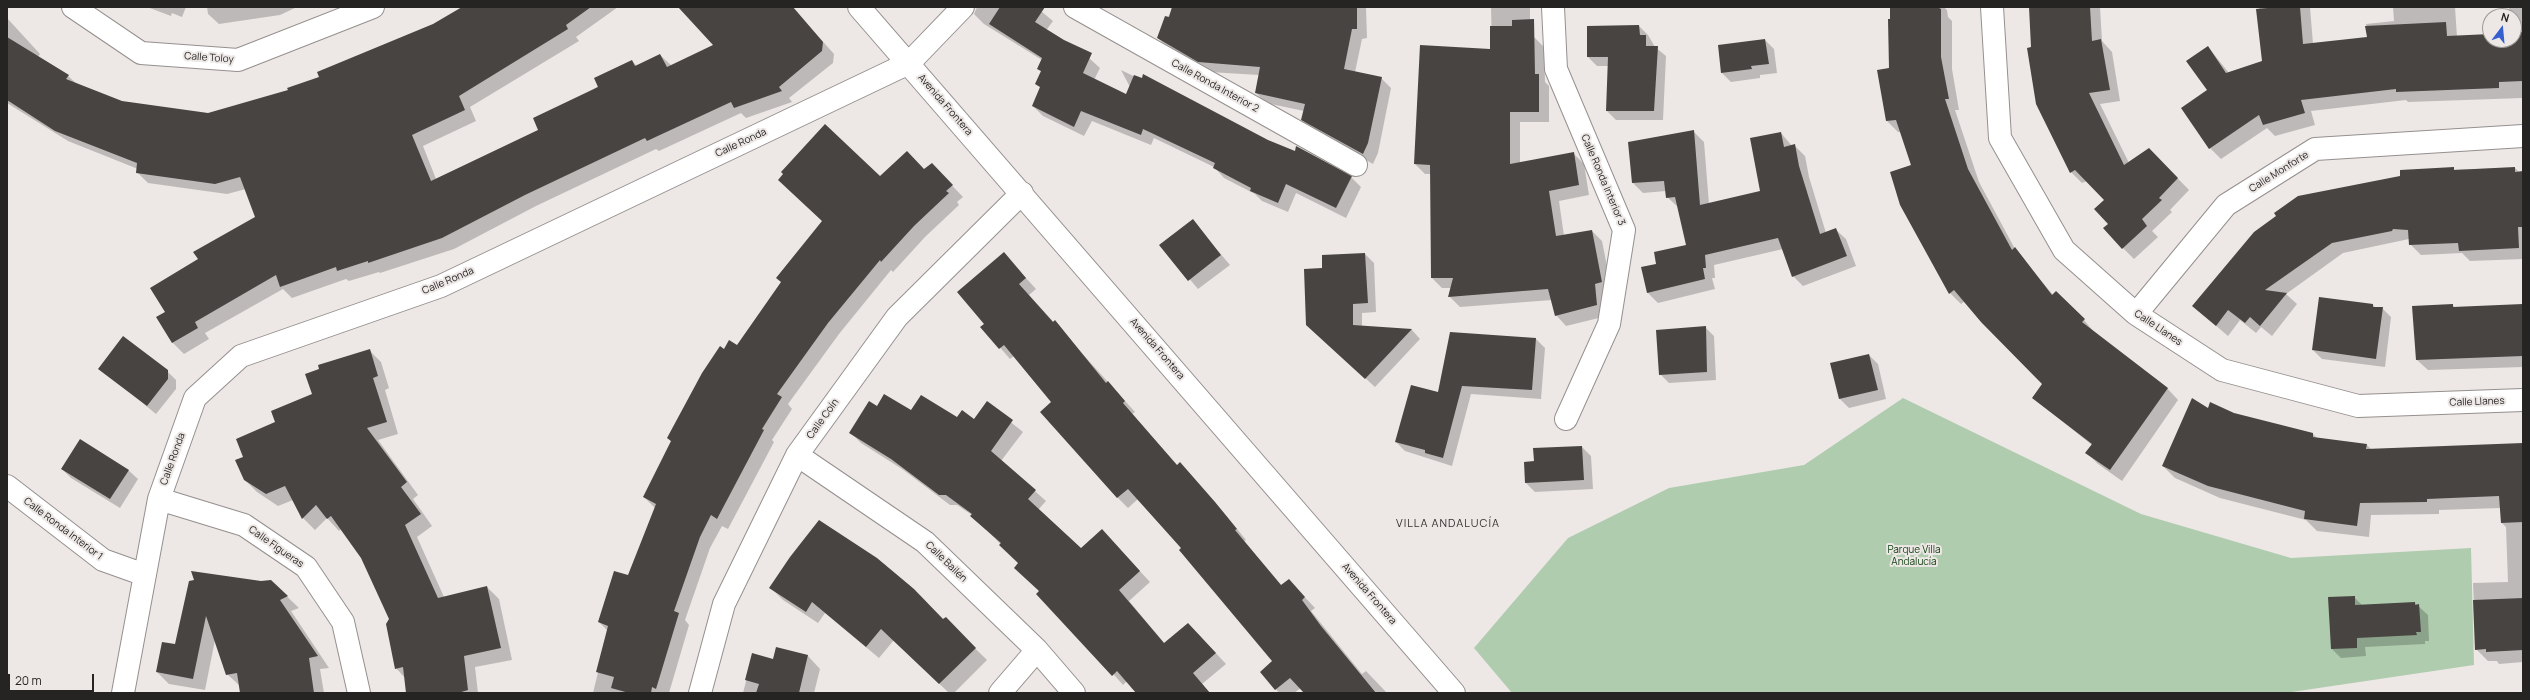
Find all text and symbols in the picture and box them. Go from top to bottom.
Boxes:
north arrow [2482,8,2522,48]
text: N [2499,9,2511,25]
street label: Calle Toloy [184,50,234,66]
street label: Calle Ronda Interior 2 [1169,57,1261,115]
street label: Avenida Frontera [915,72,975,138]
street label: Calle Ronda [714,126,768,160]
street label: Calle Ronda Interior 3 [1578,133,1628,227]
street label: Calle Monforte [2247,149,2311,195]
street label: Calle Ronda [420,265,476,297]
street label: Calle Llanes [2132,308,2184,348]
street label: Avenida Frontera [1127,316,1187,382]
street label: Calle Llanes [2449,395,2505,409]
street label: Calle Coín [804,397,842,441]
street label: Calle Ronda [158,431,188,487]
street label: Calle Ronda Interior 1 [21,495,105,563]
district label: VILLA ANDALUCÍA [1396,517,1500,531]
street label: Calle Figueras [246,524,306,570]
street label: Calle Bailén [923,539,969,585]
park label: Parque Villa Andalucía [1887,544,1941,568]
street label: Avenida Frontera [1339,561,1399,627]
scale bar [10,666,96,692]
text: 20 m [15,672,42,689]

